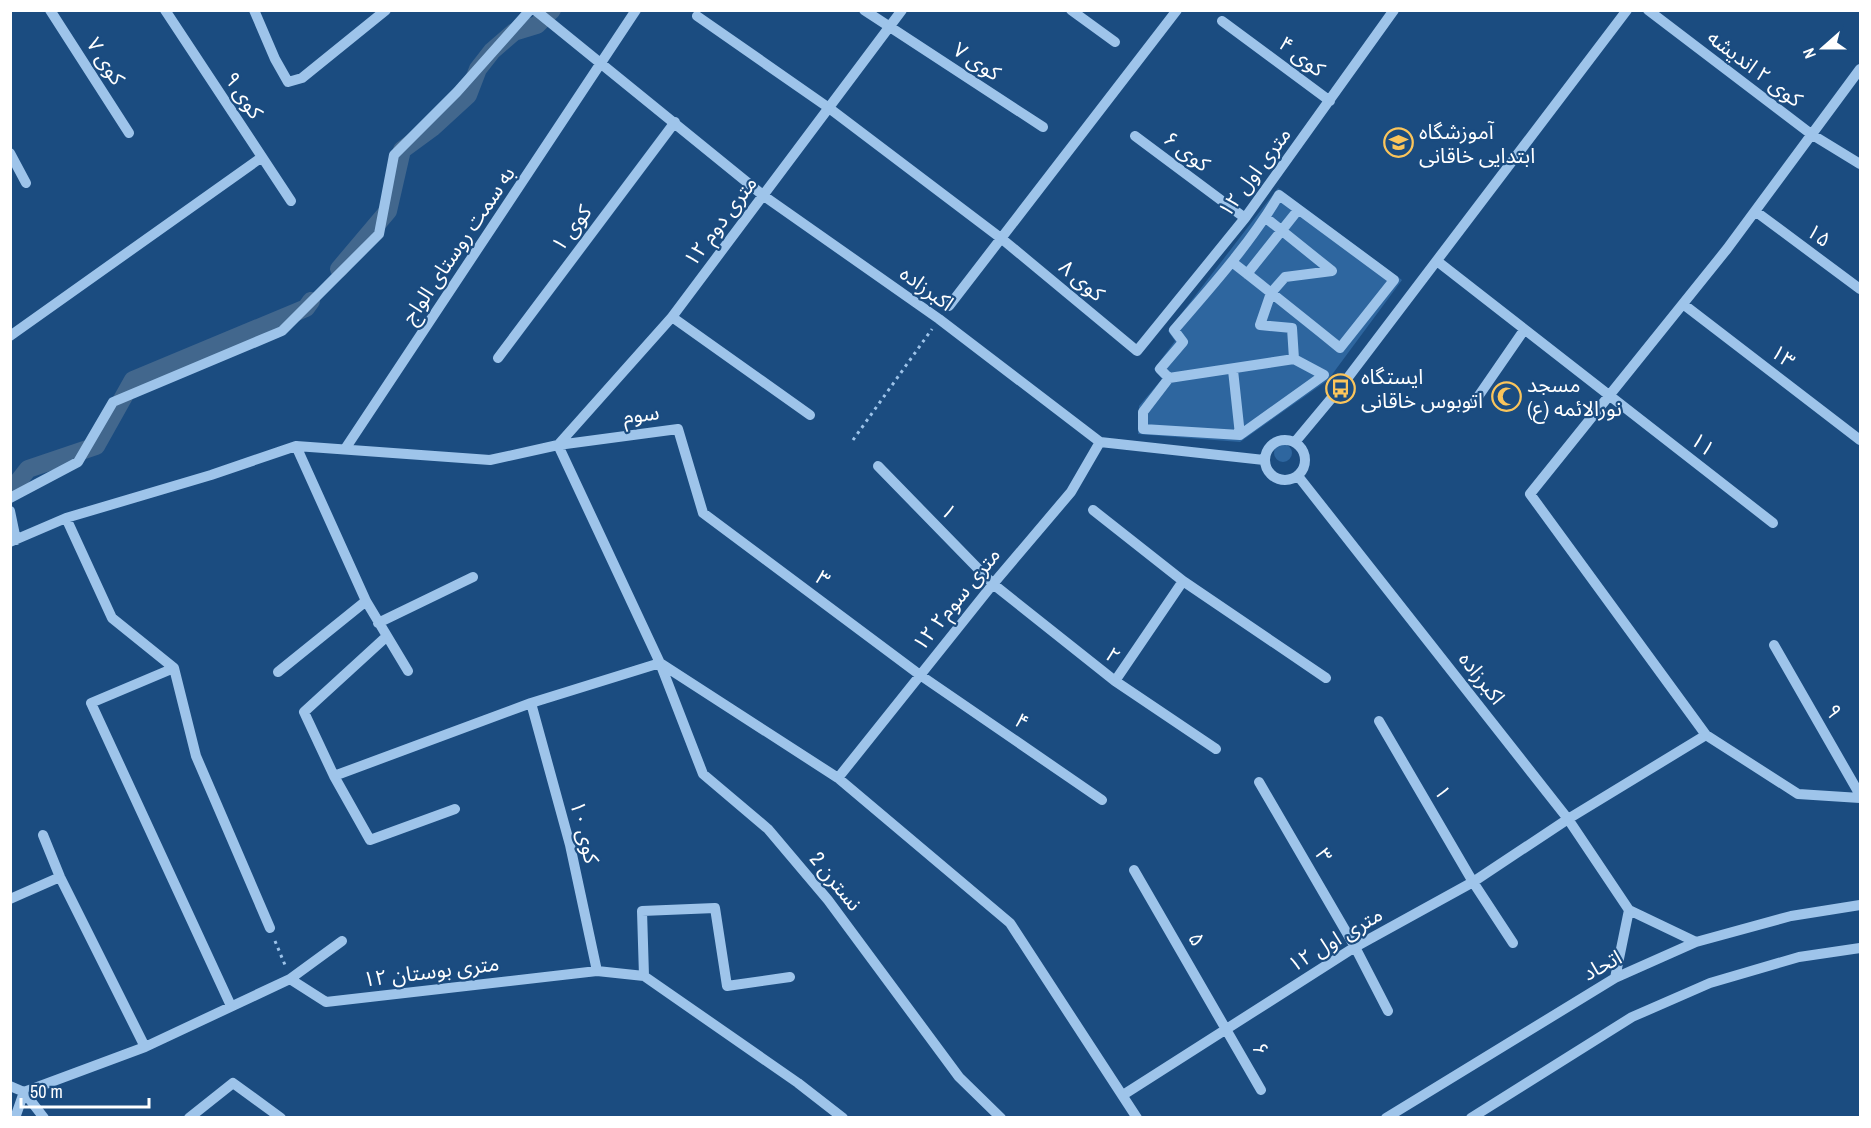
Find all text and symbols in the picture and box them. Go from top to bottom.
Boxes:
north arrow [1793,18,1853,78]
street label: کوی ۲ اندیشه [1701,23,1809,114]
street label: کوی ۴ [1273,29,1331,83]
street label: کوی ۷ [80,32,132,91]
street label: کوی ۷ [948,35,1007,87]
text: N [1797,45,1821,62]
street label: کوی ۹ [218,66,271,125]
place label: آموزشگاه ابتدایی خاقانی [1419,117,1535,170]
street label: ۱۲ متری اول [1211,121,1297,223]
street label: کوی ۶ [1158,124,1216,178]
school or university icon: آموزشگاه ابتدایی خاقانی [1382,127,1414,159]
street label: به سمت روستای الواج [395,161,522,330]
street label: ۱۲ متری دوم [676,170,765,273]
street label: کوی ۱ [544,199,598,257]
street label: ۱۵ [1801,216,1837,254]
street label: کوی ۸ [1053,252,1111,308]
street label: اکبرزاده [894,259,960,317]
street label: ۱۳ [1765,337,1801,375]
place label: ایستگاه اتوبوس خاقانی [1361,362,1483,415]
place label: مسجد نورالائمه (ع) [1527,370,1622,424]
bus stop icon: ایستگاه اتوبوس خاقانی [1324,372,1356,404]
mosque icon: مسجد نورالائمه (ع) [1490,380,1522,412]
street label: سوم [621,397,661,433]
street label: ۱۱ [1685,425,1721,463]
street label: ۱ [934,497,964,525]
street label: ۱۲ متری سوم۲ [905,541,1008,658]
street label: ۳ [809,563,837,593]
street label: ۲ [1099,640,1127,670]
street label: اکبرزاده [1452,645,1512,711]
street label: ۹ [1818,699,1850,723]
street label: ۴ [1009,706,1035,736]
street label: ۱ [1427,780,1459,804]
street label: کوی ۱۰ [563,798,607,867]
street label: ۳ [1308,843,1340,867]
street label: نسترن 2 [803,845,869,917]
street label: ۱۲ متری اول [1282,899,1388,979]
street label: ۵ [1181,927,1213,951]
street label: اتحاد [1577,943,1627,987]
street label: ۱۲ متری بوستان [361,948,501,994]
street label: ۶ [1245,1037,1277,1061]
scale bar [21,1071,148,1109]
text: 50 m [30,1079,63,1104]

